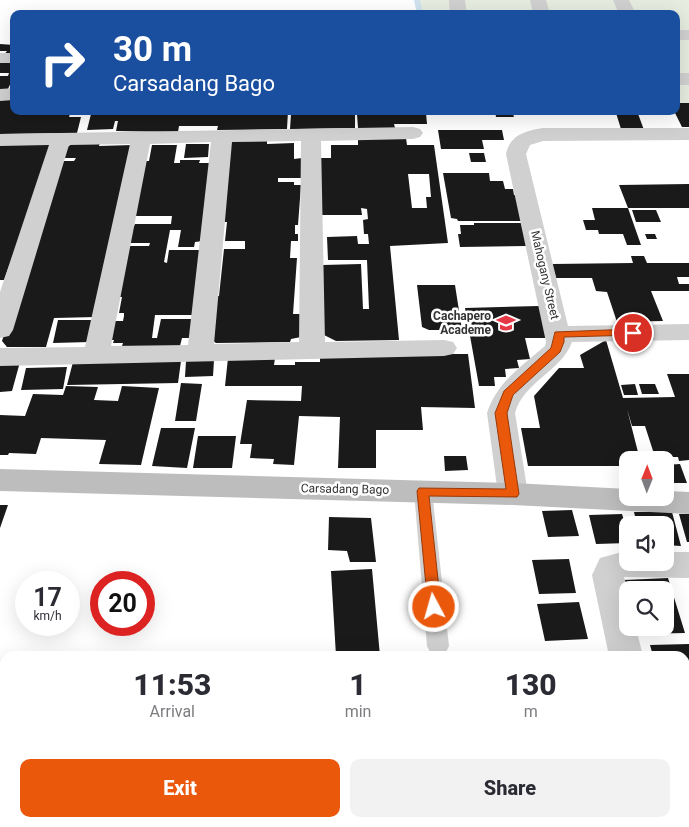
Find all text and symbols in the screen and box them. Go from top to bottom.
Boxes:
text: 30 m [113,29,192,70]
icon: right [30,30,95,95]
text: Carsadang Bago [113,71,275,96]
street label: Mahogany Street [528,229,562,321]
place label: Cachapero Academe [433,309,492,337]
school or university icon: Cachapero Academe [495,312,517,334]
pin [612,312,654,354]
icon: arrive [619,319,647,347]
north arrow [619,451,674,506]
map controls [619,451,674,636]
street label: Carsadang Bago [301,481,389,497]
button: sound [619,516,674,571]
speed limit sign: 20 [90,571,155,636]
position arrow [407,580,459,632]
button: search [619,581,674,636]
text: 17 [33,583,62,612]
text: km/h [33,609,62,623]
text: 11:53 [133,667,211,702]
text: 1 [349,667,367,702]
text: 130 [505,667,557,702]
text: Arrival [150,702,195,721]
text: min [345,702,371,721]
text: m [524,702,538,721]
button: Exit [20,759,340,817]
button: Share [350,759,670,817]

